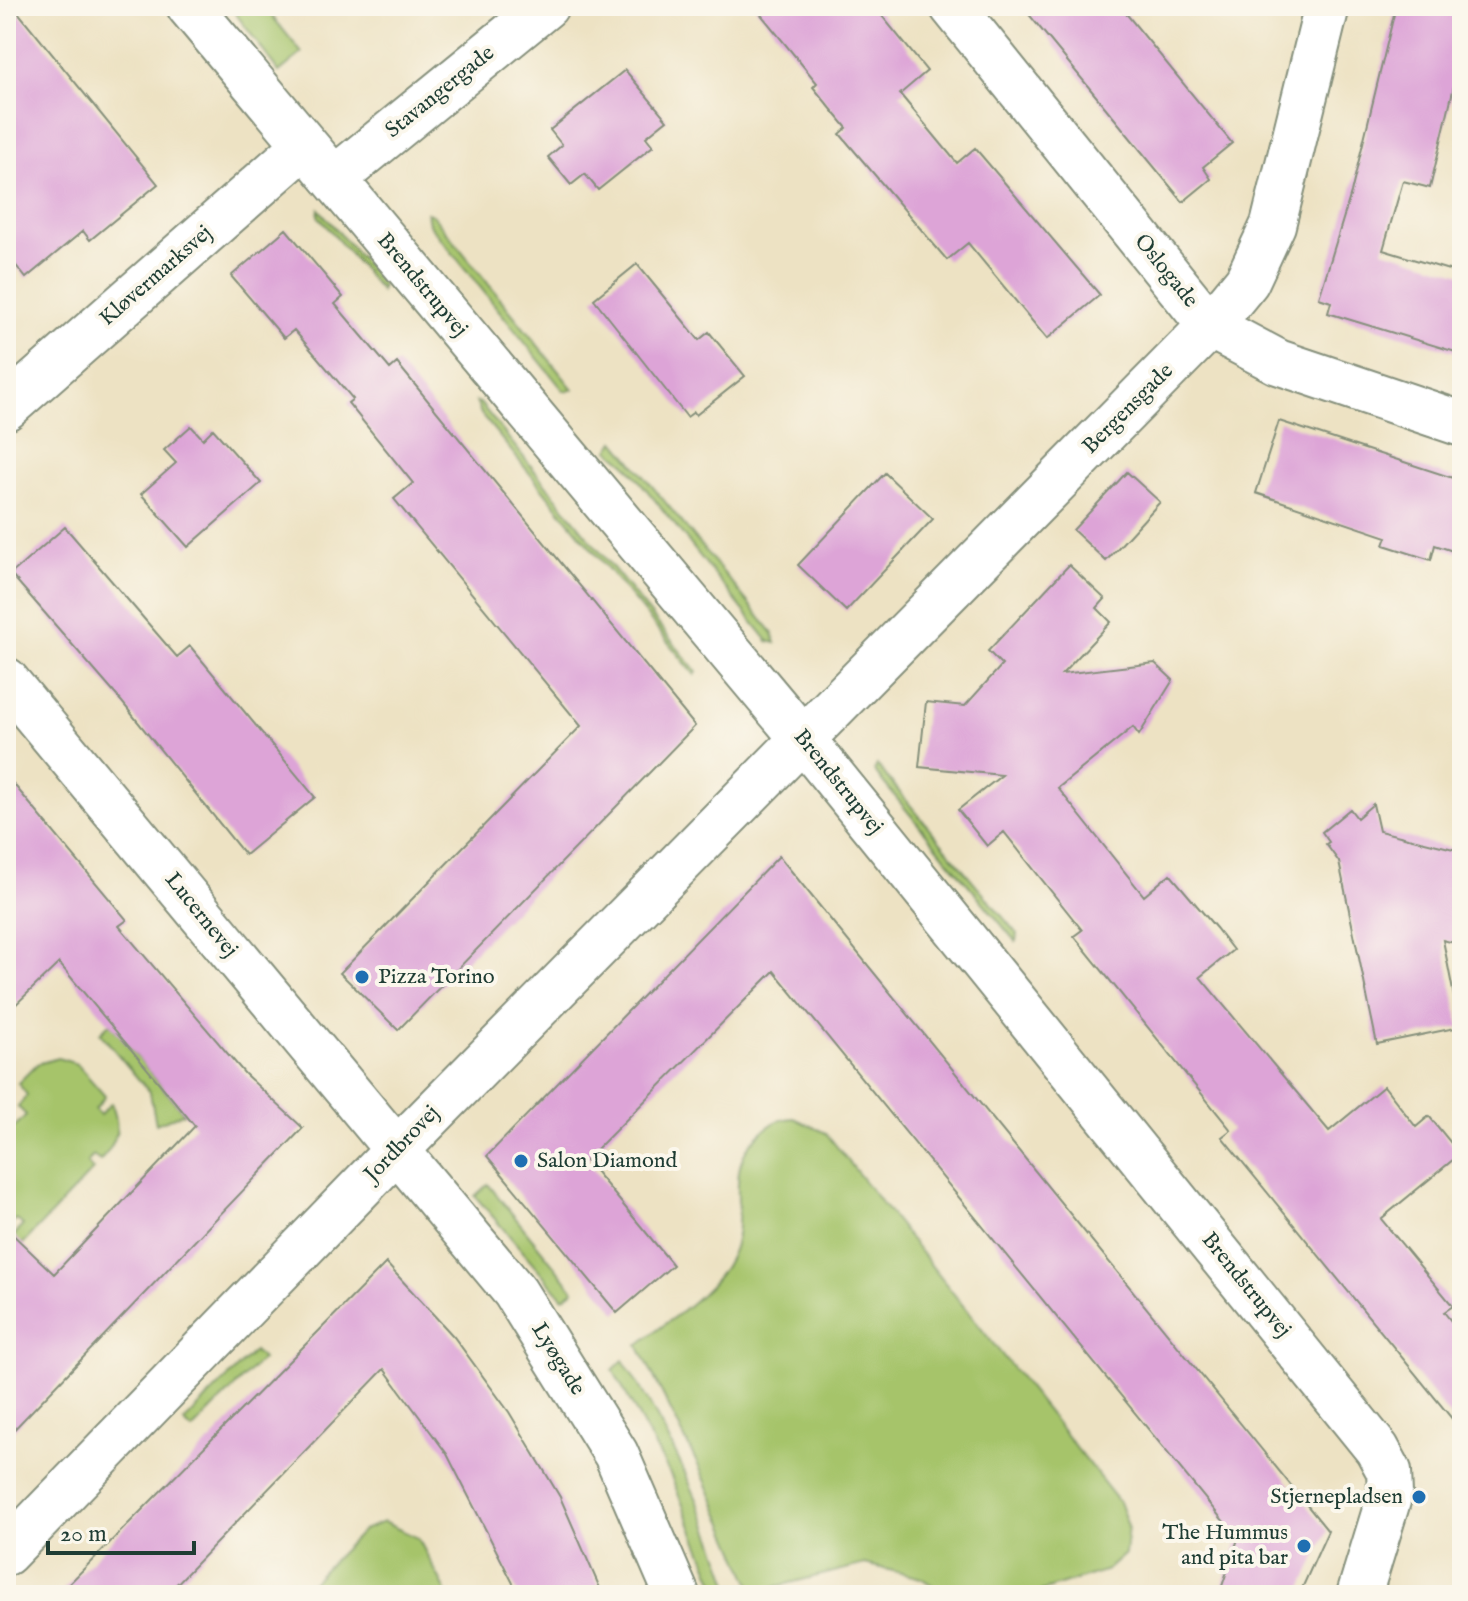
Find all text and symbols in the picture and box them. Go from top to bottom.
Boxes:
street label: Stavangergade [380,39,500,145]
street label: Kløvermarksvej [94,219,218,333]
street label: Brendstrupvej [370,227,474,343]
street label: Oslogade [1128,228,1204,314]
street label: Bergensgade [1077,358,1179,460]
street label: Brendstrupvej [787,724,889,840]
street label: Lucernevej [158,867,244,963]
place label: Pizza Torino [378,963,495,991]
marker: Pizza Torino [353,968,371,986]
street label: Jordbrovej [356,1100,446,1191]
place label: Salon Diamond [537,1147,677,1175]
marker: Salon Diamond [512,1152,530,1170]
street label: Brendstrupvej [1195,1227,1297,1343]
street label: Lyøgade [525,1317,591,1401]
place label: Stjernepladsen [1270,1483,1403,1511]
marker: Stjernepladsen [1410,1488,1428,1506]
scale bar [48,1505,194,1555]
text: 20 m [60,1519,107,1550]
place label: The Hummus and pita bar [1162,1519,1288,1572]
marker: The Hummus and pita bar [1295,1537,1313,1555]

